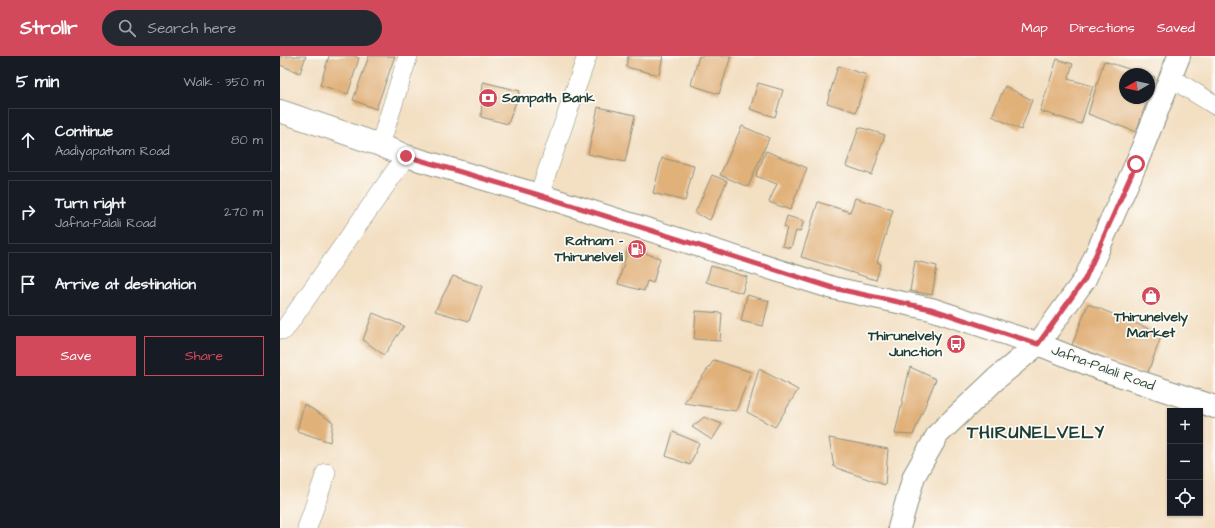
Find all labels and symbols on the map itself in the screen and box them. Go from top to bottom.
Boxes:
north arrow [1119,68,1155,104]
bank icon: Sampath Bank [477,87,499,109]
place label: Sampath Bank [501,88,595,108]
route end [397,147,415,165]
route start [1127,155,1145,173]
place label: Ratnam - Thirunelveli [553,231,624,267]
fuel station icon: Ratnam - Thirunelveli [626,238,648,260]
shop icon: Thirunelvely Market [1140,285,1162,307]
place label: Thirunelvely Market [1113,307,1188,343]
place label: Thirunelvely Junction [867,326,942,362]
bus stop icon: Thirunelvely Junction [945,333,967,355]
street label: Jafna-Palali Road [1048,340,1158,396]
district label: THIRUNELVELY [966,420,1105,445]

